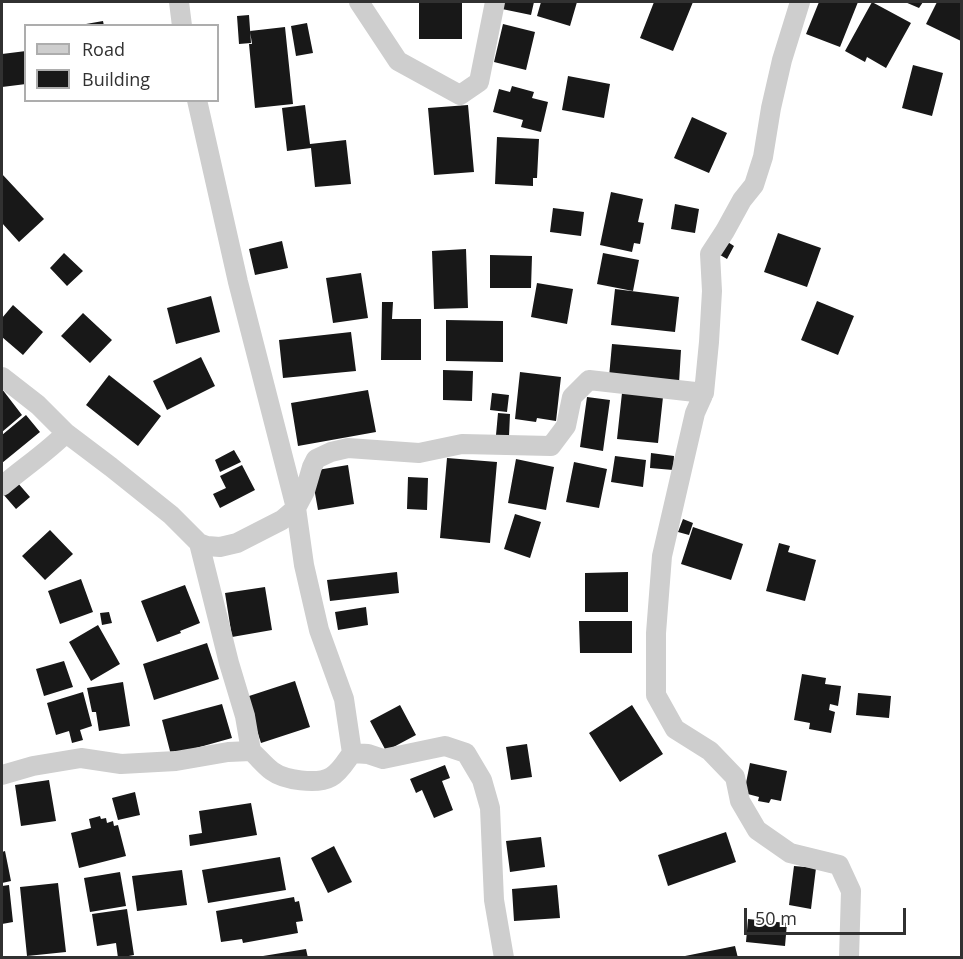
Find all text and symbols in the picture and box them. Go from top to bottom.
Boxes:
legend [24,24,219,102]
text: Road [82,37,125,61]
text: Building [82,67,150,91]
scale bar [747,896,909,934]
text: 50 m [755,906,797,930]

